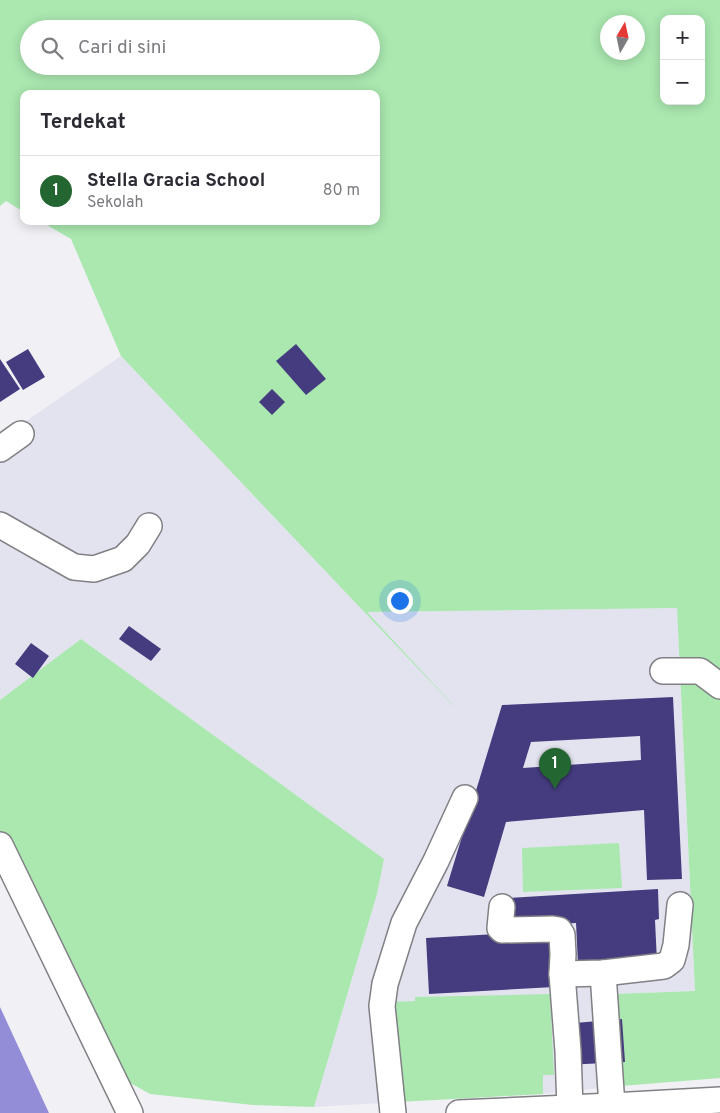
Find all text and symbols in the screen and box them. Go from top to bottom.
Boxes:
north arrow [600,15,645,60]
map controls [660,15,705,105]
button: + [660,15,705,60]
search box [20,20,380,75]
icon: search [38,34,66,62]
text: Cari di sini [78,36,166,60]
button: − [660,60,705,105]
text: Terdekat [40,109,126,136]
text: Stella Gracia School [87,169,265,193]
text: 1 [53,181,59,201]
text: 80 m [323,181,360,201]
text: Sekolah [87,193,143,213]
your location [387,588,413,614]
pin: 1 [539,748,571,789]

